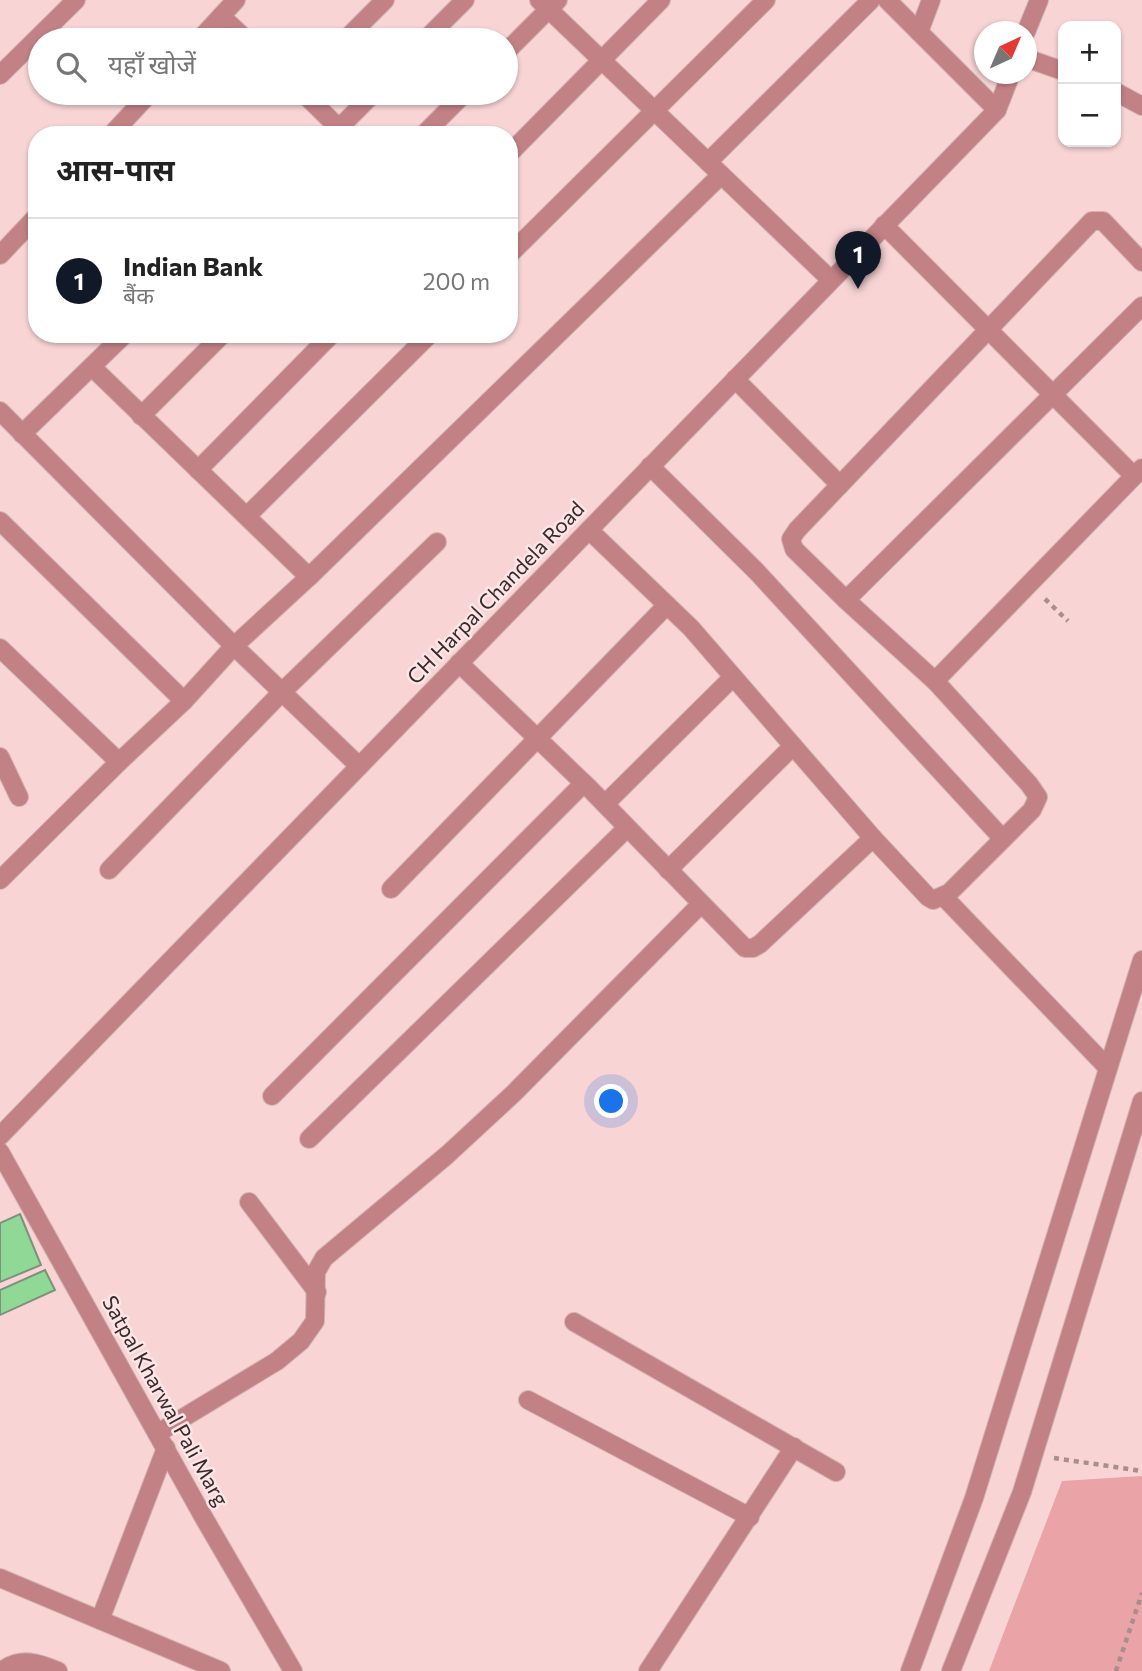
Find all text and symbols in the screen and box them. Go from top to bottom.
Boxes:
north arrow [974,21,1037,84]
map controls [1058,21,1121,147]
button: + [1058,21,1121,84]
search box [28,28,518,105]
icon: search [52,48,90,86]
text: यहाँ खोजें [108,48,196,79]
button: − [1058,84,1121,147]
text: आस-पास [56,150,175,187]
pin: 1 [835,231,881,289]
text: Indian Bank [123,250,263,281]
text: 1 [74,267,84,295]
text: 200 m [423,267,490,295]
text: बैंक [123,281,154,309]
street label: CH Harpal Chandela Road [401,495,589,688]
your location [594,1084,628,1118]
street label: Satpal Kharwal Pali Marg [98,1291,235,1510]

